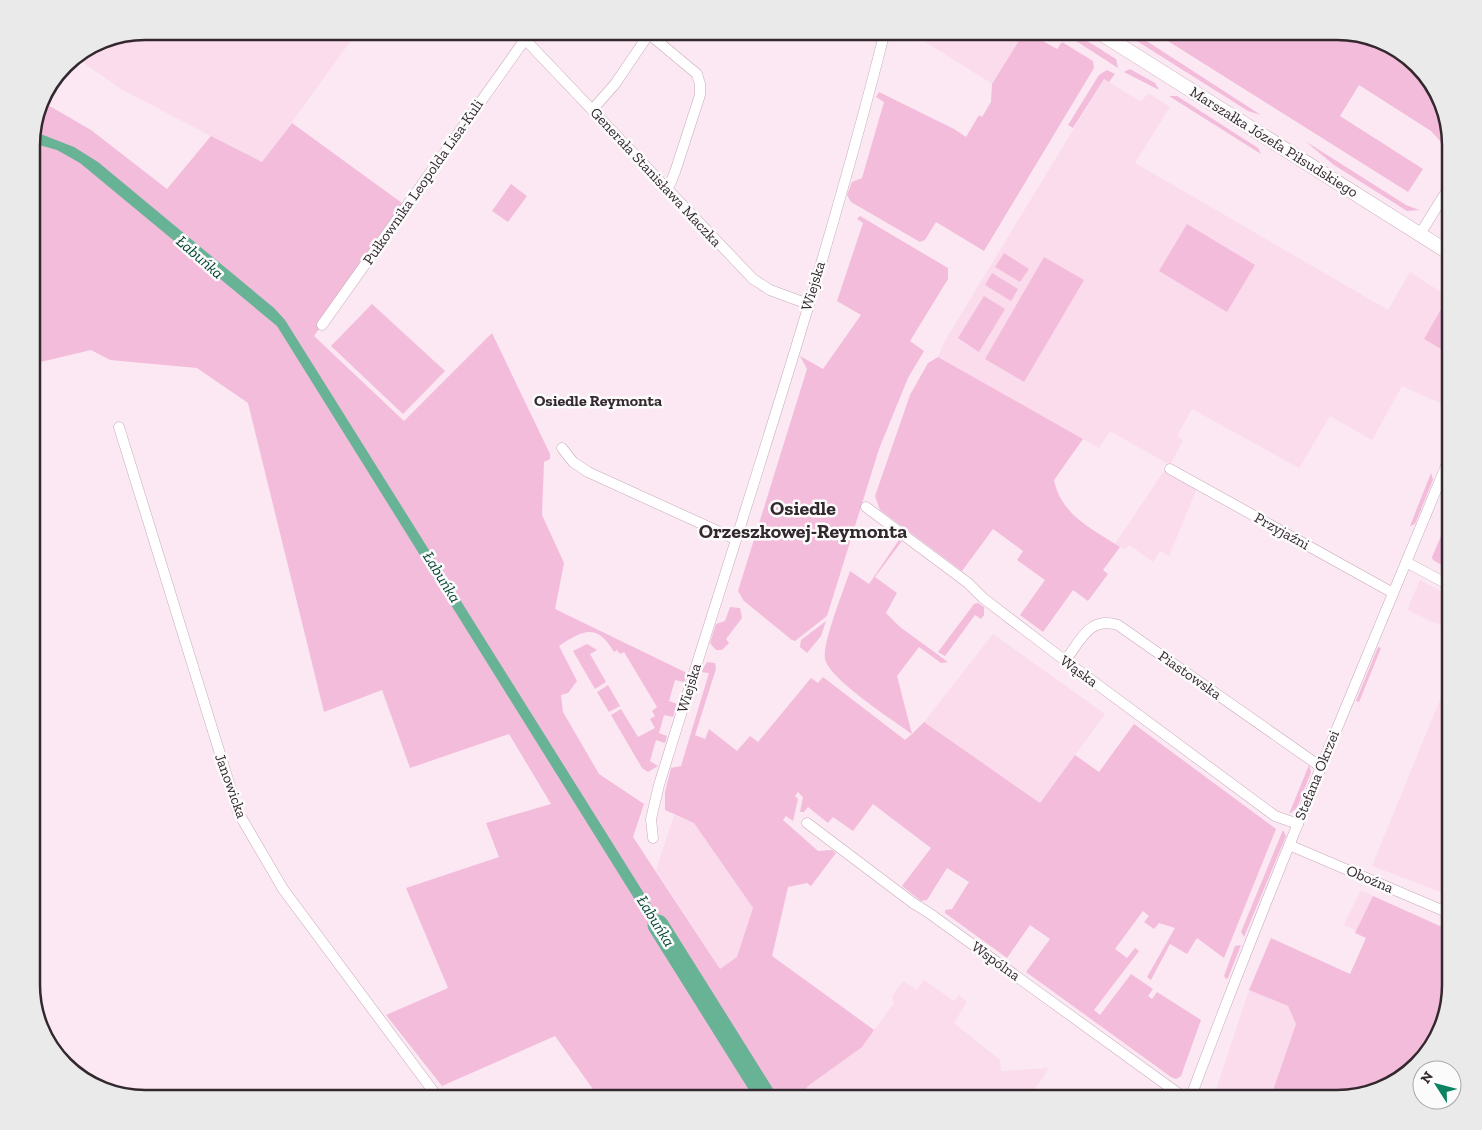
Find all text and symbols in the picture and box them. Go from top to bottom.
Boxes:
street label: Marszałka Józefa Piłsudskiego [1187,83,1362,201]
street label: Pułkownika Leopolda Lisa-Kuli [359,96,487,268]
street label: Generała Stanisława Maczka [587,104,725,250]
water label: Łabuńka [172,231,228,283]
street label: Wiejska [797,259,829,313]
district label: Osiedle Reymonta [534,391,662,410]
district label: Osiedle Orzeszkowej-Reymonta [699,496,907,543]
street label: Przyjaźni [1251,509,1313,553]
water label: Łabuńka [419,548,465,606]
street label: Piastowska [1155,647,1225,703]
street label: Wąska [1057,651,1101,691]
street label: Wiejska [673,661,705,715]
street label: Stefana Okrzei [1291,728,1343,822]
street label: Janowicka [211,751,251,821]
street label: Oboźna [1344,861,1396,897]
water label: Łabuńka [633,892,679,950]
street label: Wspólna [968,937,1024,985]
north arrow [1412,1060,1462,1110]
text: N [1417,1068,1437,1087]

